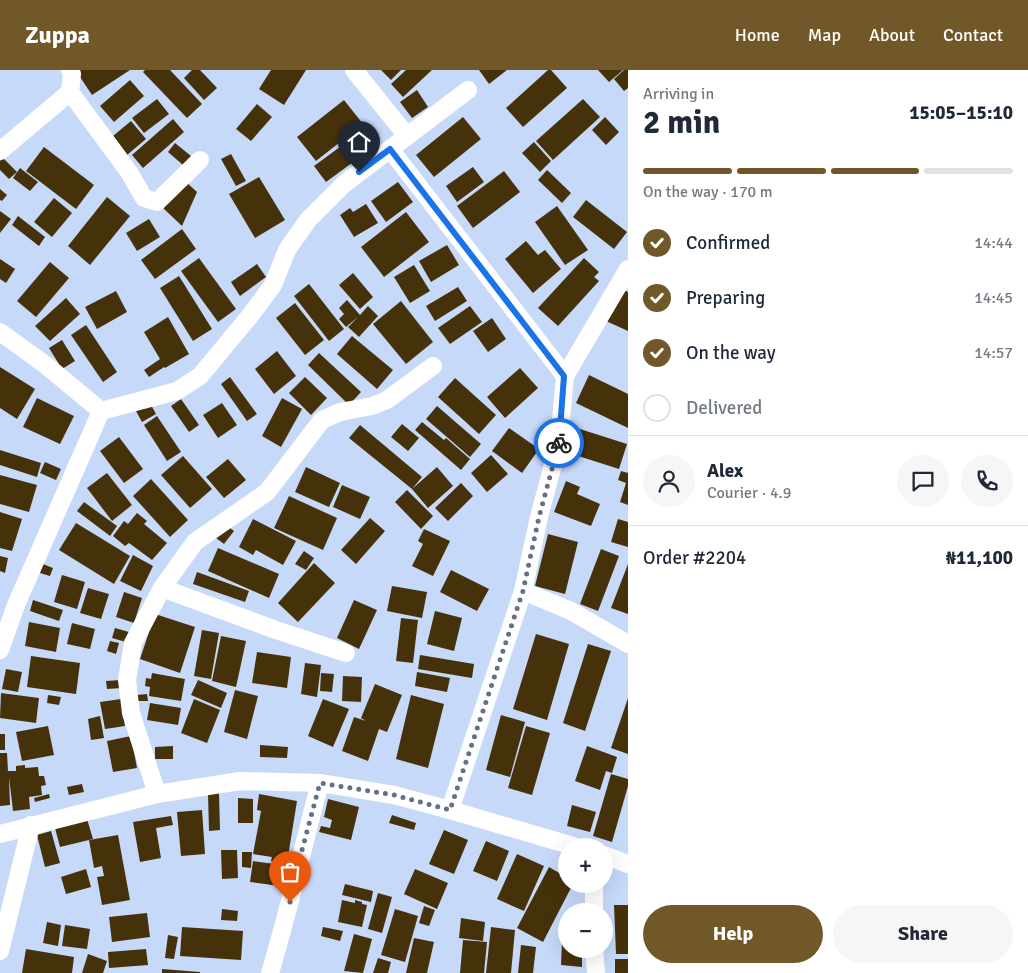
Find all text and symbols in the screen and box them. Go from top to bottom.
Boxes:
text: Zuppa [25,20,90,50]
text: Home [735,24,780,46]
text: Map [808,24,841,46]
text: About [869,24,915,46]
text: Contact [943,24,1003,46]
text: Arriving in [643,84,714,104]
text: 15:05–15:10 [909,101,1013,125]
text: 2 min [643,103,720,142]
pin [338,121,380,172]
icon: home [345,128,373,156]
text: On the way · 170 m [643,182,773,202]
icon: check [643,229,671,257]
text: Confirmed [686,231,770,255]
text: 14:44 [974,233,1013,253]
icon: check [643,284,671,312]
text: Preparing [686,286,765,310]
text: 14:45 [974,288,1013,308]
icon: check [643,339,671,367]
text: On the way [686,341,776,365]
text: 14:57 [974,343,1013,363]
text: Delivered [686,396,762,420]
courier [534,418,584,468]
icon: bike [545,429,573,457]
button: person [643,455,695,507]
button: chat [897,455,949,507]
button: phone [961,455,1013,507]
text: Alex [707,459,743,483]
text: Courier · 4.9 [707,483,791,503]
text: Order #2204 [643,546,746,570]
text: ₦11,100 [946,546,1013,570]
map controls [558,838,613,958]
button: + [558,838,613,893]
pin [269,851,311,902]
icon: bag [276,858,304,886]
button: − [558,903,613,958]
button: Help [643,905,823,963]
button: Share [833,905,1013,963]

